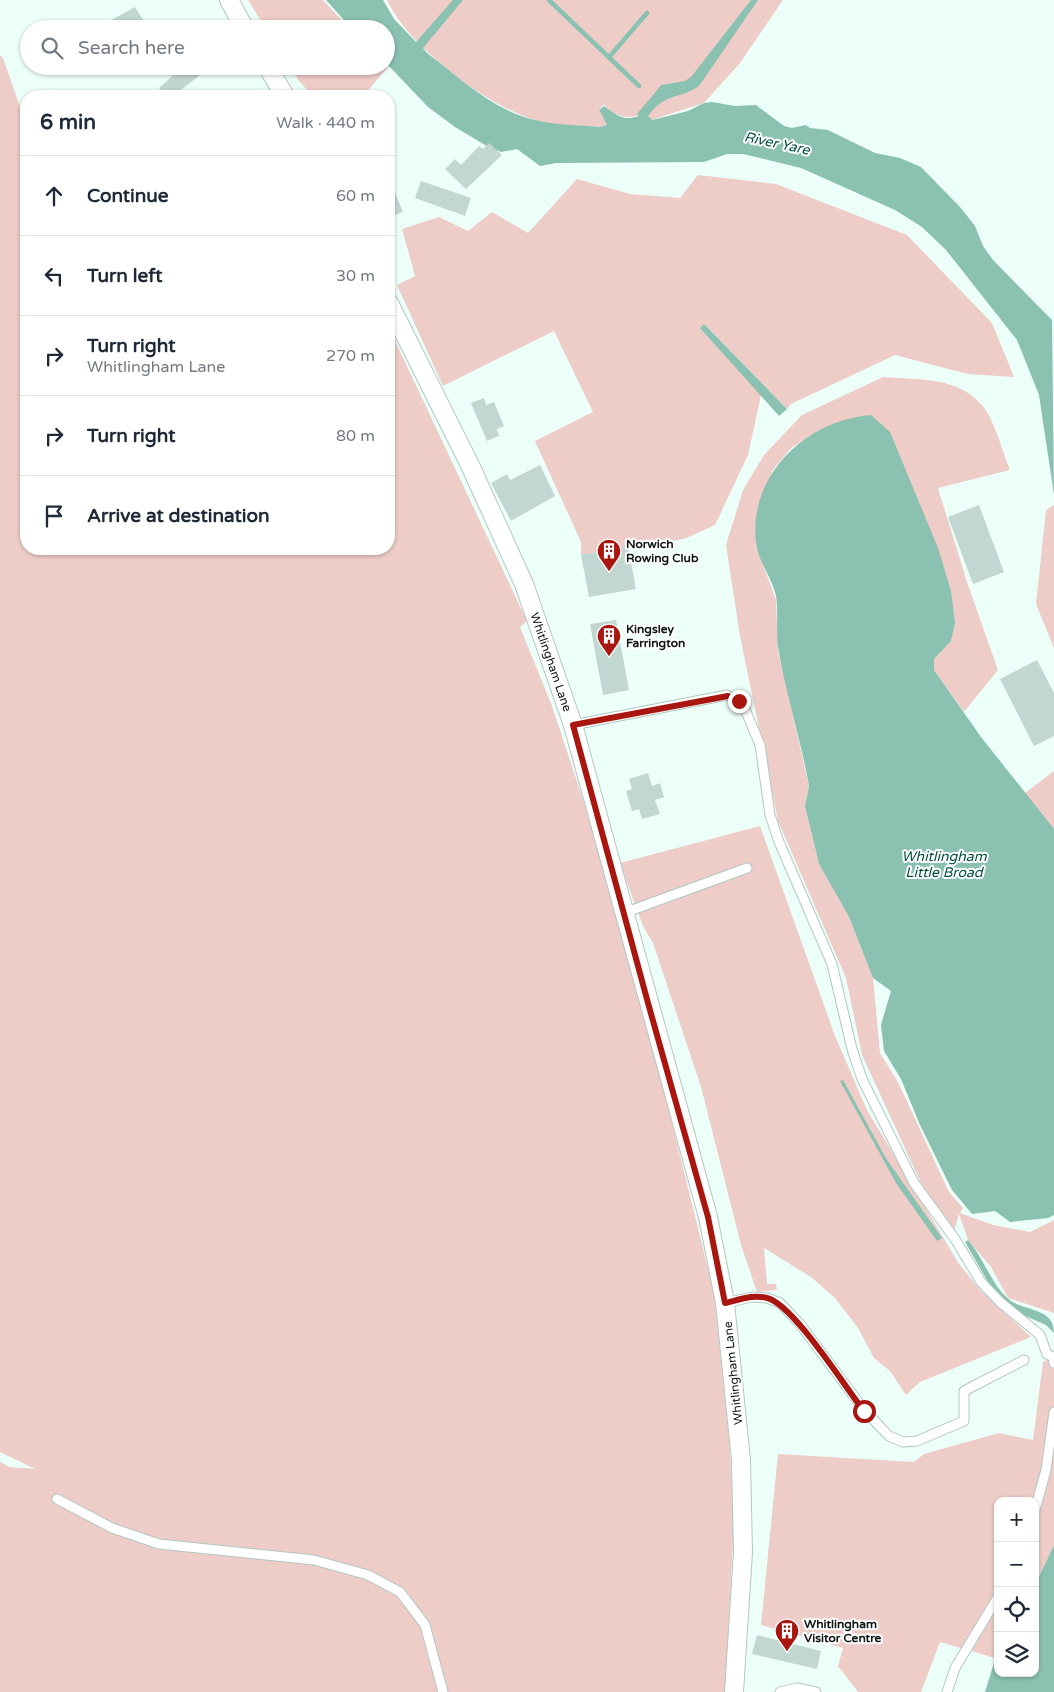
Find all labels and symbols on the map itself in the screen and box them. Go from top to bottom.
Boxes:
water label: River Yare [743,128,812,159]
place label: Norwich Rowing Club [626,537,699,566]
building icon: Norwich Rowing Club [596,538,622,572]
street label: Whitlingham Lane [527,611,575,714]
place label: Kingsley Farrington [626,622,685,651]
building icon: Kingsley Farrington [596,623,622,657]
route end [728,690,751,713]
water label: Whitlingham Little Broad [901,848,988,881]
street label: Whitlingham Lane [721,1320,745,1425]
route start [853,1400,876,1423]
place label: Whitlingham Visitor Centre [804,1617,882,1645]
building icon: Whitlingham Visitor Centre [774,1618,800,1652]

